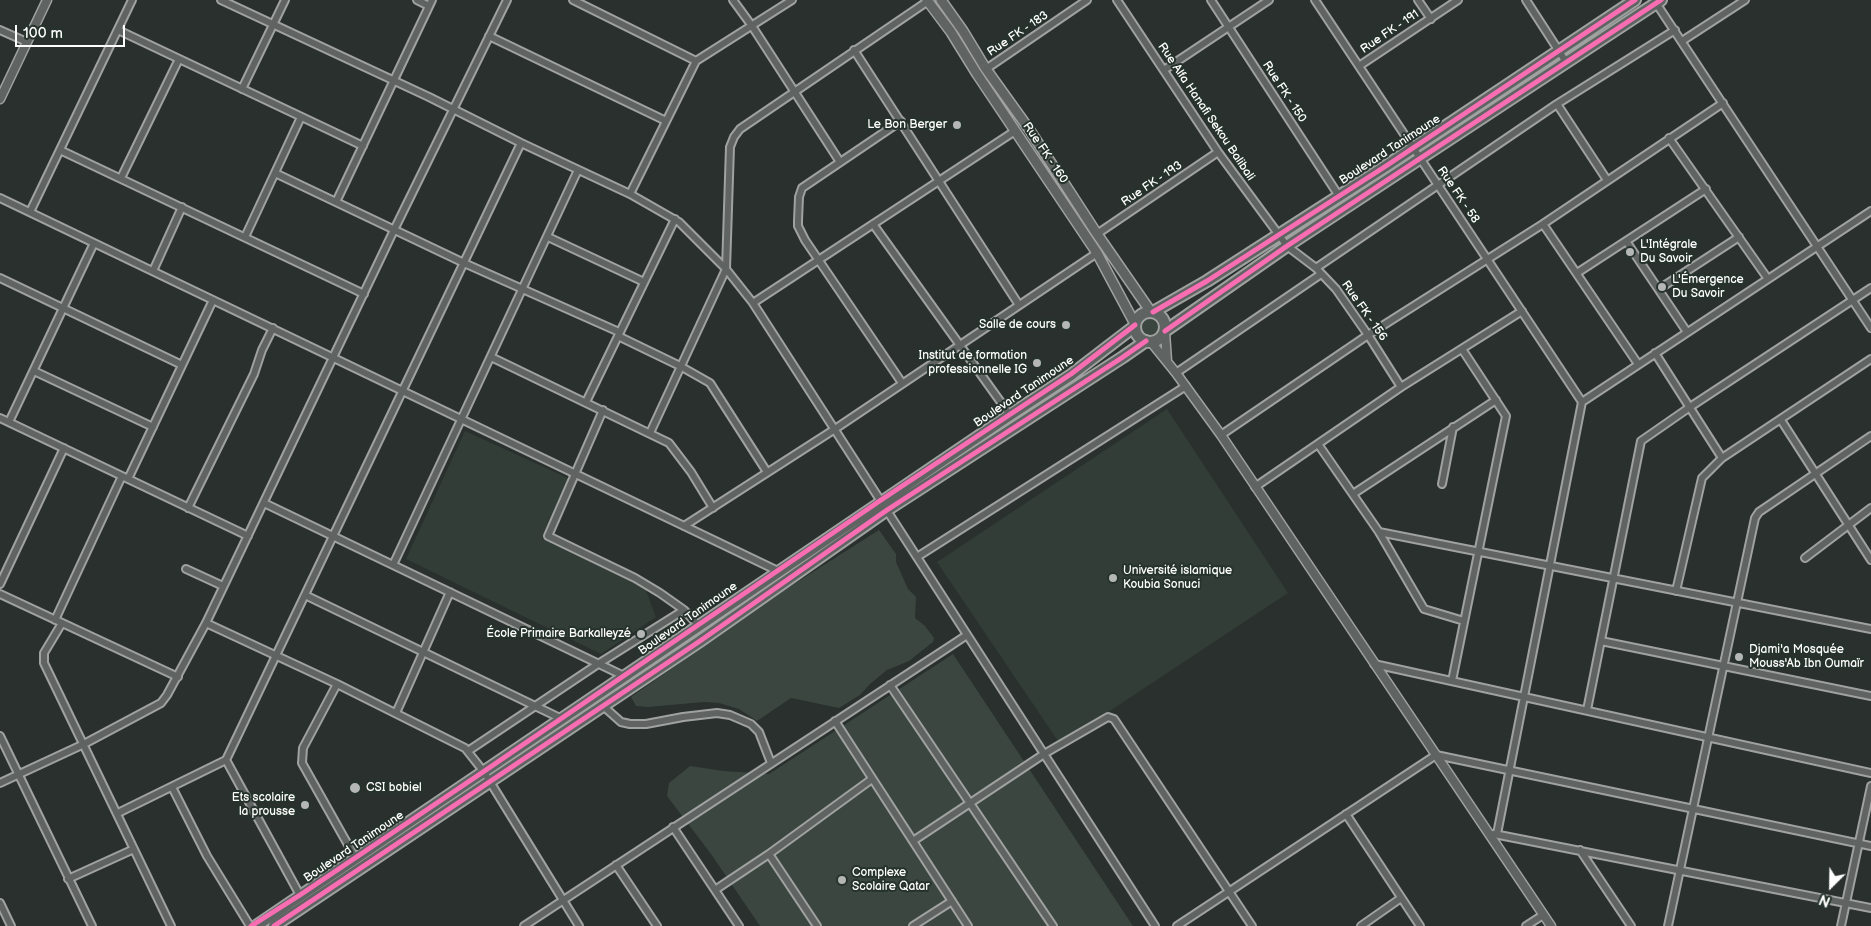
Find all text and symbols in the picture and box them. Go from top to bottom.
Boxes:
street label: Rue FK - 191 [1358,7,1422,57]
street label: Rue FK - 183 [985,8,1051,60]
scale bar [18,15,128,47]
text: 100 m [23,24,63,43]
street label: Rue Alfa Hanafi Sekou Balibali [1154,40,1258,184]
street label: Rue FK - 150 [1259,59,1309,125]
street label: Boulevard Tanimoune [1337,112,1443,188]
place label: Le Bon Berger [867,118,947,132]
marker: Le Bon Berger [951,119,963,131]
street label: Rue FK - 160 [1019,120,1071,186]
street label: Rue FK - 193 [1119,158,1185,210]
street label: Rue FK - 58 [1434,164,1482,226]
place label: L'Intégrale Du Savoir [1640,238,1697,266]
marker: L'Intégrale Du Savoir [1624,246,1636,258]
place label: L'Émergence Du Savoir [1672,273,1744,301]
street label: Rue FK - 156 [1338,278,1390,344]
marker: L'Émergence Du Savoir [1656,281,1668,293]
place label: Salle de cours [979,318,1056,332]
marker: Salle de cours [1060,319,1072,331]
place label: Institut de formation professionnelle IG [918,349,1027,377]
street label: Boulevard Tanimoune [971,353,1077,431]
marker: Institut de formation professionnelle IG [1031,357,1043,369]
place label: Université islamique Koubia Sonuci [1123,564,1232,592]
marker: Université islamique Koubia Sonuci [1107,572,1119,584]
street label: Boulevard Tanimoune [636,579,740,659]
place label: École Primaire Barkalleyzé [486,627,631,641]
marker: École Primaire Barkalleyzé [635,628,647,640]
place label: Djami'a Mosquée Mouss'Ab Ibn Oumaïr [1749,643,1864,671]
marker: Djami'a Mosquée Mouss'Ab Ibn Oumaïr [1733,651,1745,663]
marker: CSI bobiel [348,781,362,795]
place label: CSI bobiel [366,781,422,795]
place label: Ets scolaire la prousse [232,791,295,819]
marker: Ets scolaire la prousse [299,799,311,811]
street label: Boulevard Tanimoune [301,808,407,886]
north arrow [1806,861,1856,911]
place label: Complexe Scolaire Qatar [852,866,930,894]
marker: Complexe Scolaire Qatar [836,874,848,886]
text: N [1817,890,1833,910]

